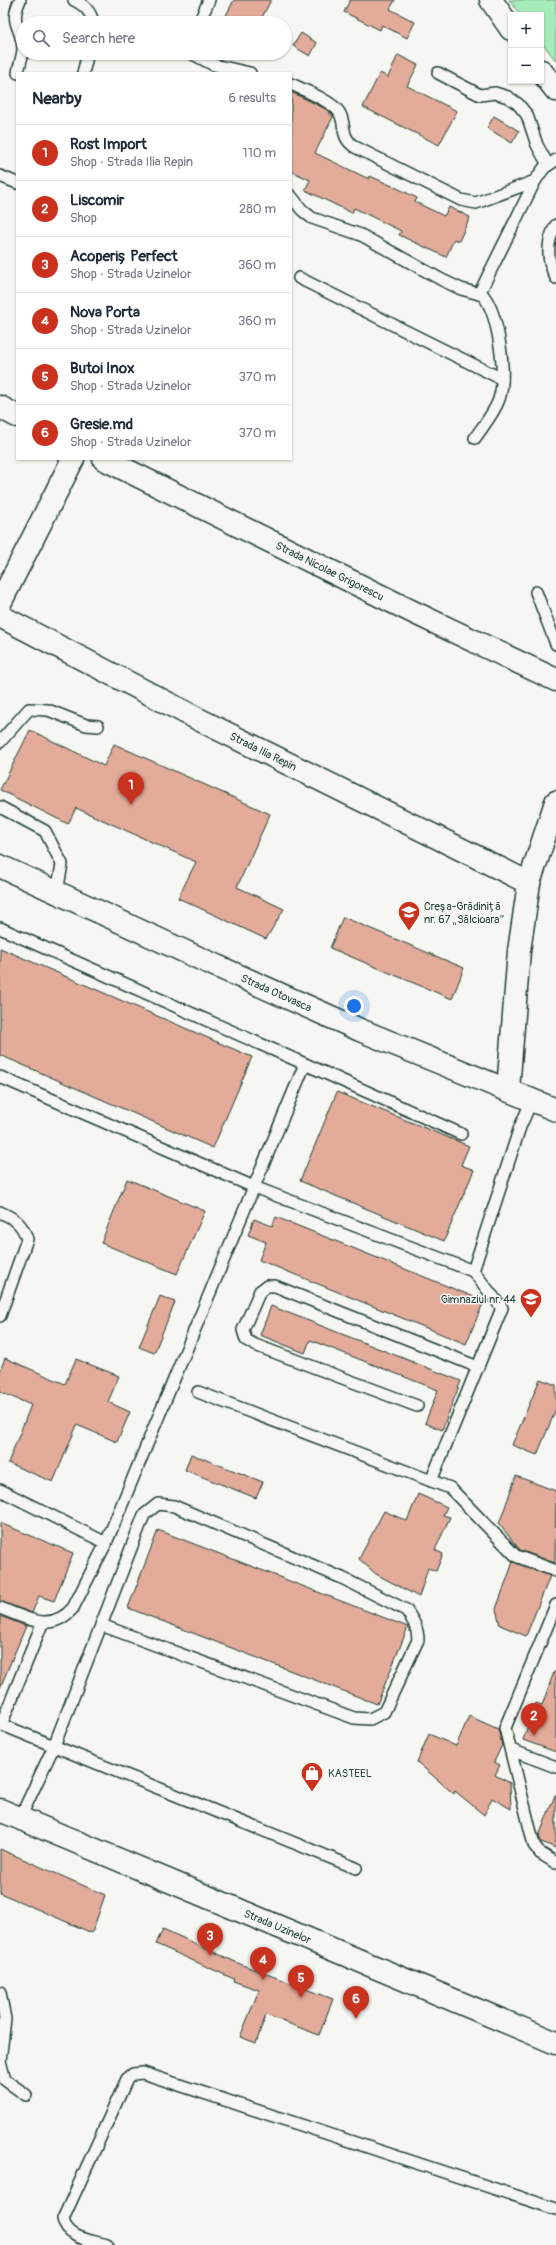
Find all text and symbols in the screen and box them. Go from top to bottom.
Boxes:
map controls [508,12,544,84]
button: + [508,12,544,48]
search box [16,16,292,60]
icon: search [30,27,52,49]
text: Search here [62,29,135,48]
button: − [508,48,544,84]
text: Nearby [32,88,81,109]
text: 6 results [229,90,276,106]
text: Rost Import [70,135,147,154]
text: 1 [42,145,48,161]
text: 110 m [243,145,276,161]
text: Shop · Strada Ilia Repin [70,154,193,170]
text: Liscomir [70,191,124,210]
text: 2 [41,201,49,217]
text: 280 m [239,201,276,217]
text: Shop [70,210,97,226]
text: Acoperiș Perfect [70,247,178,266]
text: 3 [41,257,49,273]
text: 360 m [238,257,276,273]
text: Shop · Strada Uzinelor [70,266,192,282]
text: Nova Porta [70,303,140,322]
text: 4 [41,313,49,329]
text: 360 m [238,313,276,329]
text: Shop · Strada Uzinelor [70,322,192,338]
text: Butoi Inox [70,359,135,378]
text: 5 [41,369,49,385]
text: 370 m [239,369,276,385]
text: Shop · Strada Uzinelor [70,378,192,394]
text: Gresie.md [70,415,133,434]
text: 6 [41,425,49,441]
text: 370 m [239,425,276,441]
text: Shop · Strada Uzinelor [70,434,192,450]
street label: Strada Nicolae Grigorescu [273,539,386,604]
street label: Strada Ilia Repin [227,730,299,774]
pin: 1 [118,772,144,805]
school or university icon: Creșa-Grădiniță nr. 67 „Sălcioara” [396,899,422,932]
place label: Creșa-Grădiniță nr. 67 „Sălcioara” [424,900,504,926]
street label: Strada Otovasca [239,972,313,1015]
your location [344,996,364,1016]
school or university icon: Gimnaziul nr. 44 [518,1286,544,1319]
place label: Gimnaziul nr. 44 [441,1293,517,1306]
pin: 2 [521,1703,547,1736]
shop icon: KASTEEL [299,1760,325,1793]
place label: KASTEEL [328,1767,372,1780]
street label: Strada Uzinelor [242,1907,313,1947]
pin: 3 [197,1923,223,1956]
pin: 4 [250,1947,276,1980]
pin: 5 [288,1965,314,1998]
pin: 6 [343,1986,369,2019]

